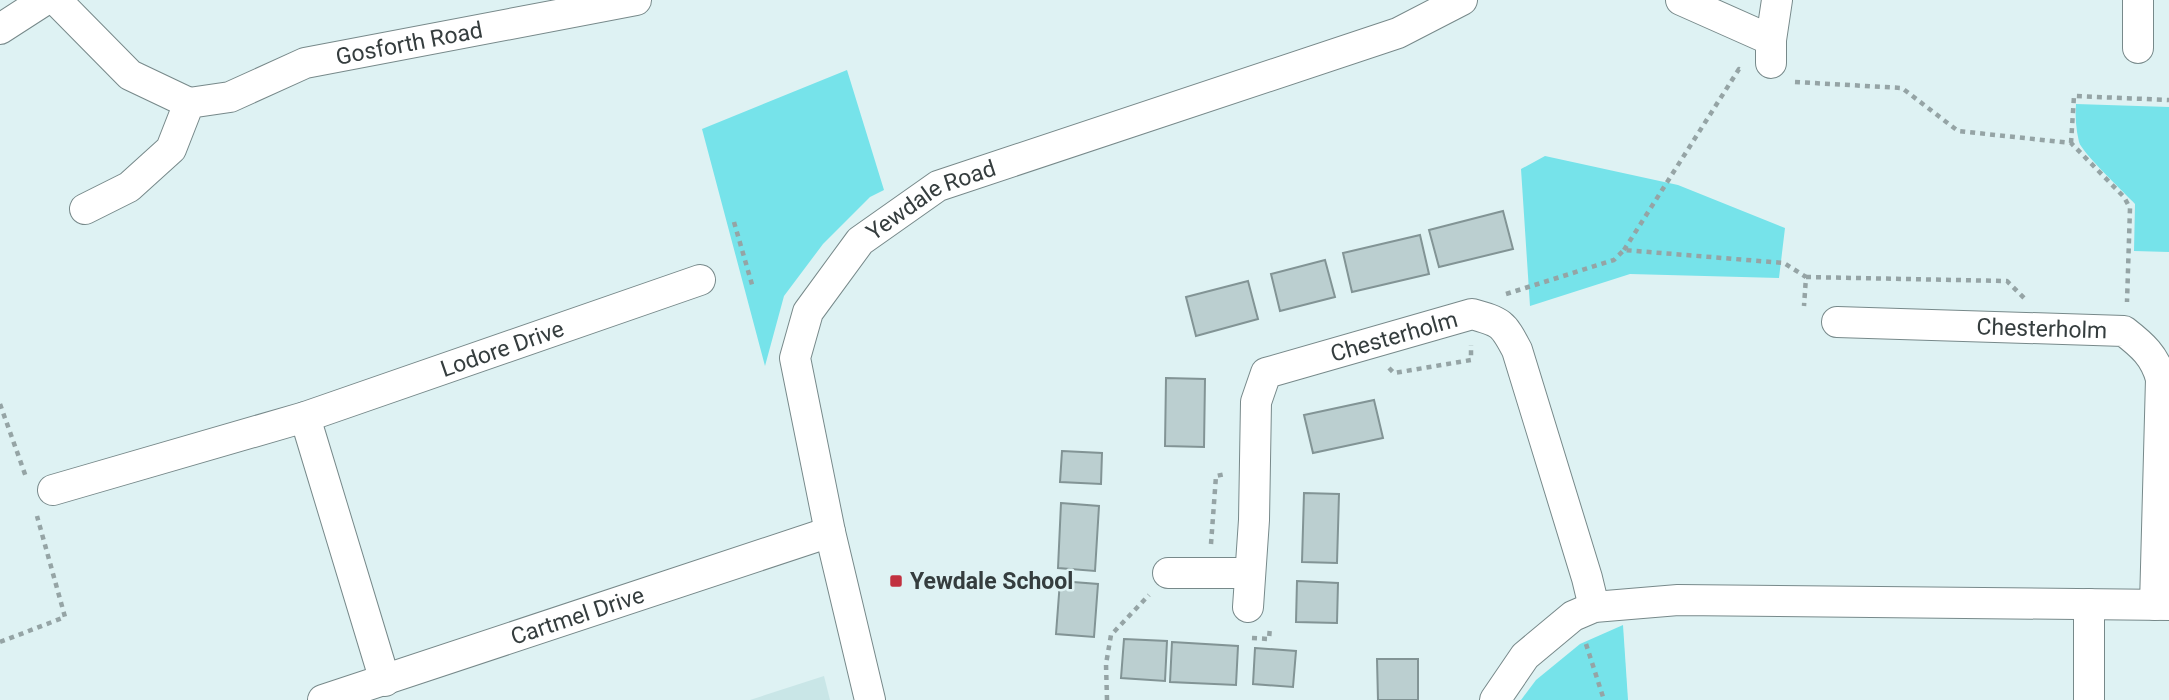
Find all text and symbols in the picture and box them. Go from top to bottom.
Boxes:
street label: Gosforth Road [334,16,485,71]
street label: Yewdale Road [861,155,999,246]
street label: Chesterholm [1327,306,1461,368]
street label: Chesterholm [1976,313,2108,344]
street label: Lodore Drive [437,315,568,383]
place label: Yewdale School [910,568,1073,595]
marker: Yewdale School [888,573,904,589]
street label: Cartmel Drive [507,582,648,651]

